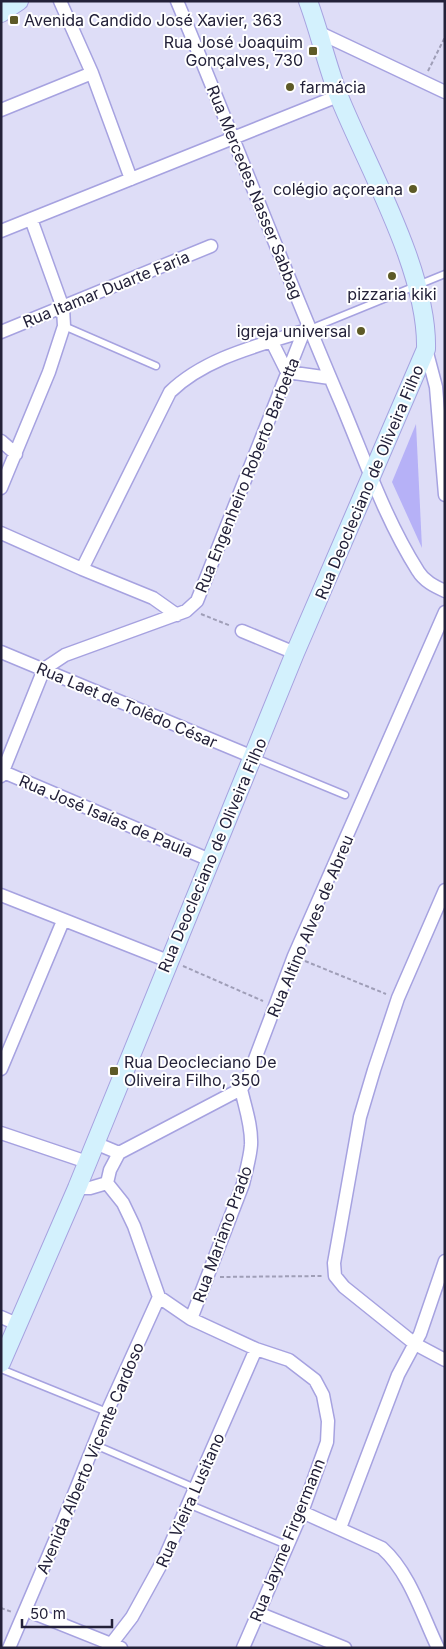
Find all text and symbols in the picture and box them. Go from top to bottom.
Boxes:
place label: Avenida Candido José Xavier, 363 [24,10,282,30]
marker: Avenida Candido José Xavier, 363 [8,14,20,26]
place label: Rua José Joaquim Gonçalves, 730 [164,32,303,70]
marker: Rua José Joaquim Gonçalves, 730 [307,45,319,57]
place label: farmácia [300,77,366,97]
marker: farmácia [284,81,296,93]
street label: Rua Mercedes Nasser Sabbag [203,82,307,302]
place label: colégio açoreana [273,179,403,199]
marker: colégio açoreana [407,183,419,195]
street label: Rua Itamar Duarte Faria [20,246,192,332]
marker: pizzaria kiki [386,270,398,282]
place label: pizzaria kiki [347,284,437,304]
place label: igreja universal [237,321,351,341]
marker: igreja universal [355,325,367,337]
street label: Rua Engenheiro Roberto Barbetta [191,355,303,595]
street label: Rua Deocleciano de Oliveira Filho [310,362,428,602]
street label: Rua Laet de Tolêdo César [34,658,220,752]
street label: Rua Deocleciano de Oliveira Filho [153,735,271,975]
street label: Rua José Isaías de Paula [16,770,196,862]
street label: Rua Altino Alves de Abreu [263,832,357,1020]
place label: Rua Deocleciano De Oliveira Filho, 350 [124,1052,276,1090]
marker: Rua Deocleciano De Oliveira Filho, 350 [108,1065,120,1077]
street label: Rua Mariano Prado [188,1163,256,1305]
street label: Avenida Alberto Vicente Cardoso [32,1339,148,1577]
street label: Rua Vieira Lusitano [151,1430,229,1570]
street label: Rua Jayme Firgermann [245,1455,329,1625]
scale bar [22,1596,112,1628]
text: 50 m [30,1604,66,1623]

